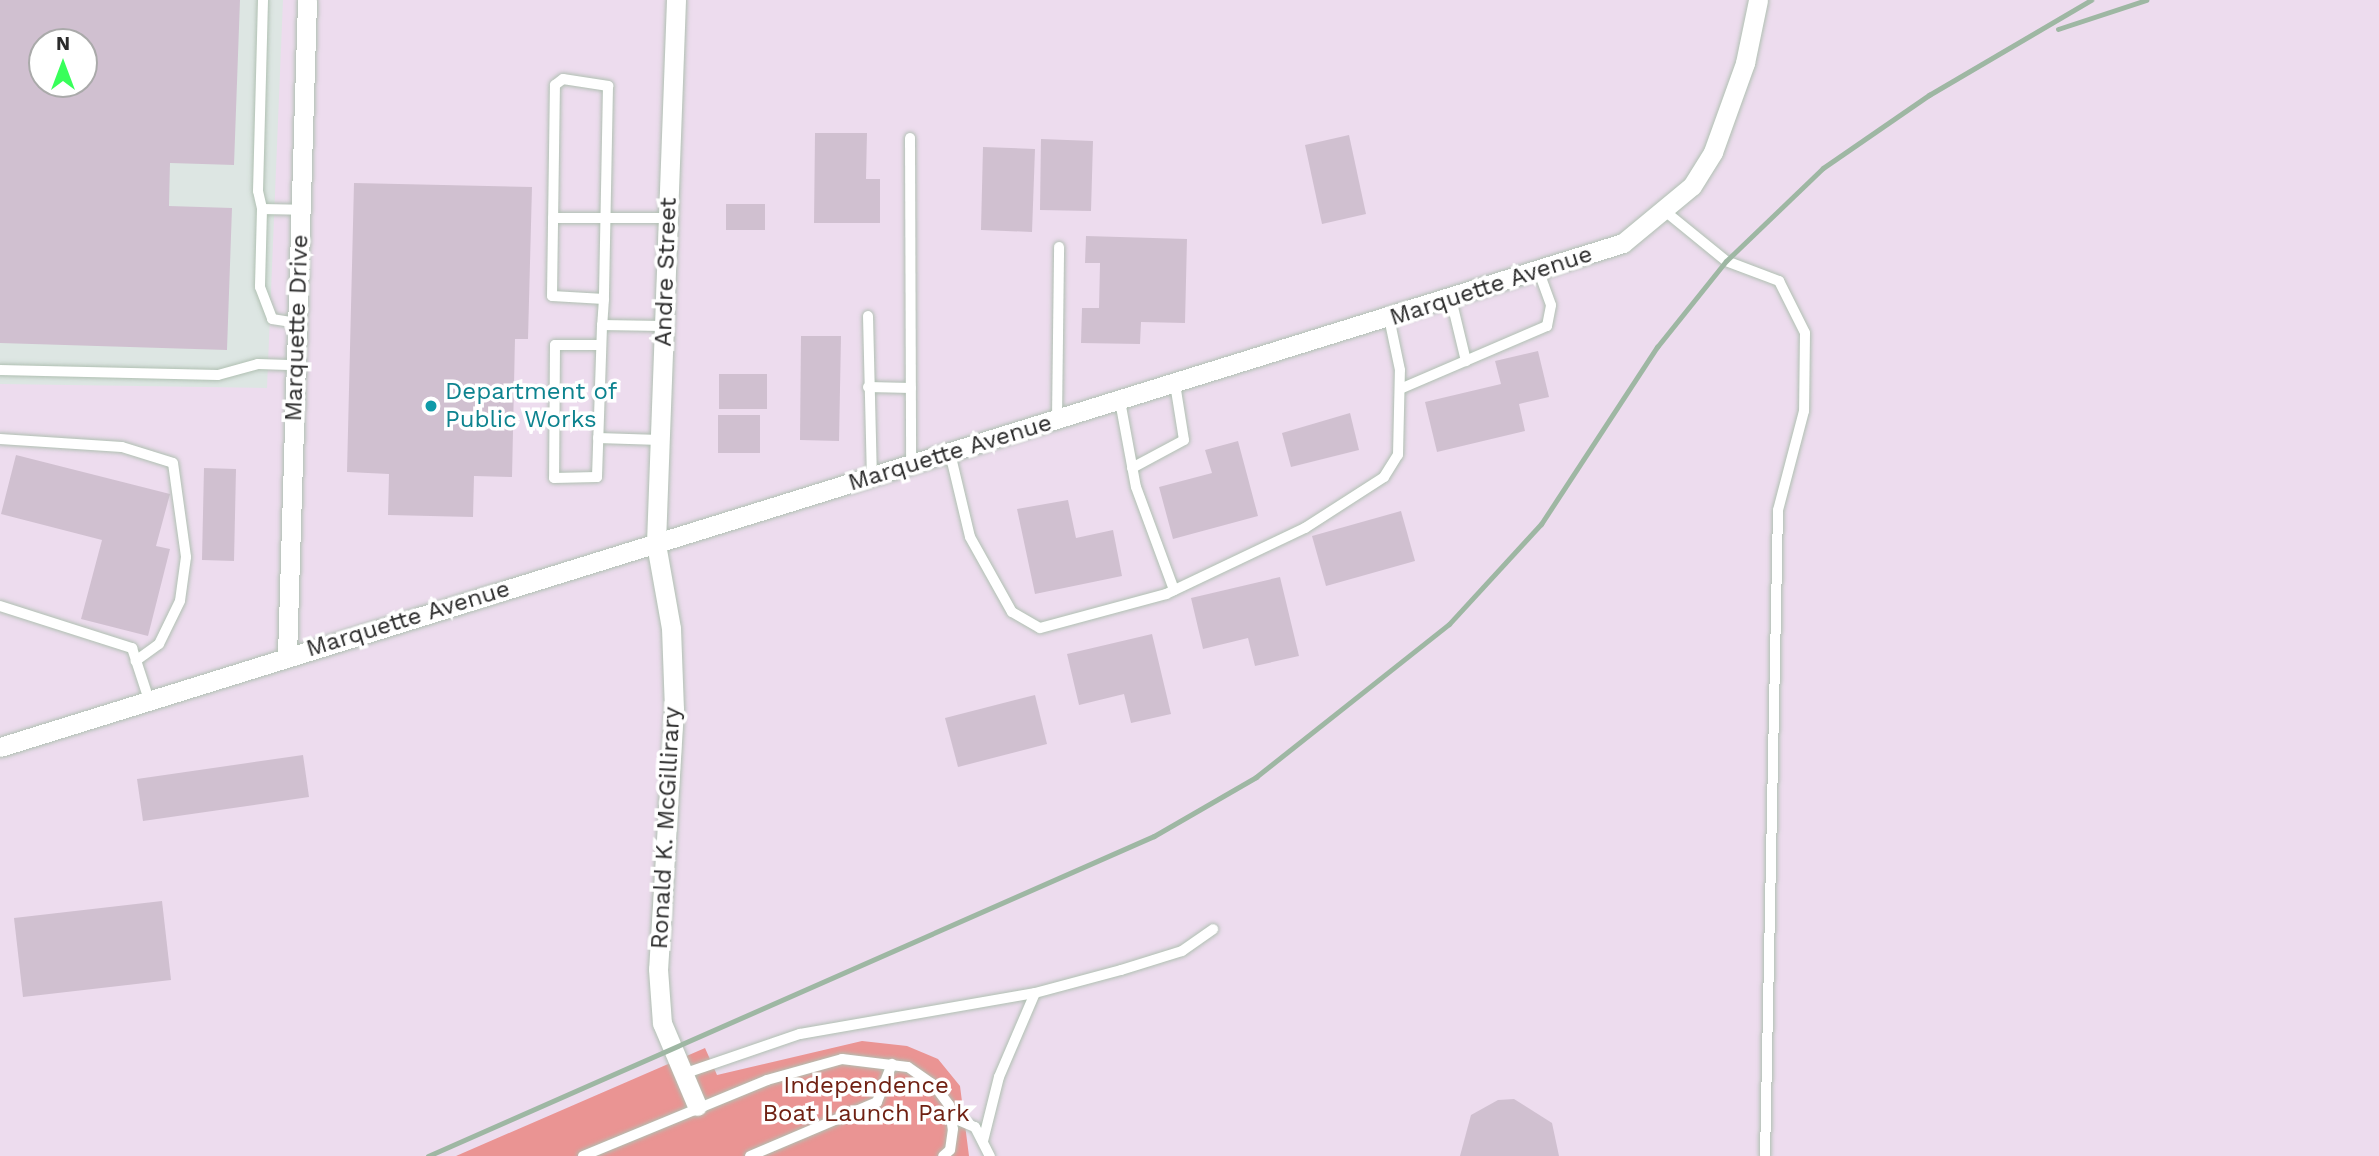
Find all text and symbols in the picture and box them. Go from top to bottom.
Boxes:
north arrow [28,28,98,98]
text: N [56,32,70,55]
street label: Andre Street [649,197,683,347]
street label: Marquette Drive [279,234,315,422]
street label: Marquette Avenue [1386,240,1596,332]
place label: Department of Public Works [445,378,617,434]
marker: Department of Public Works [423,398,439,414]
street label: Marquette Avenue [844,408,1056,498]
street label: Marquette Avenue [302,574,514,664]
street label: Ronald K. McGillirary [645,706,687,950]
park label: Independence Boat Launch Park [762,1072,970,1128]

